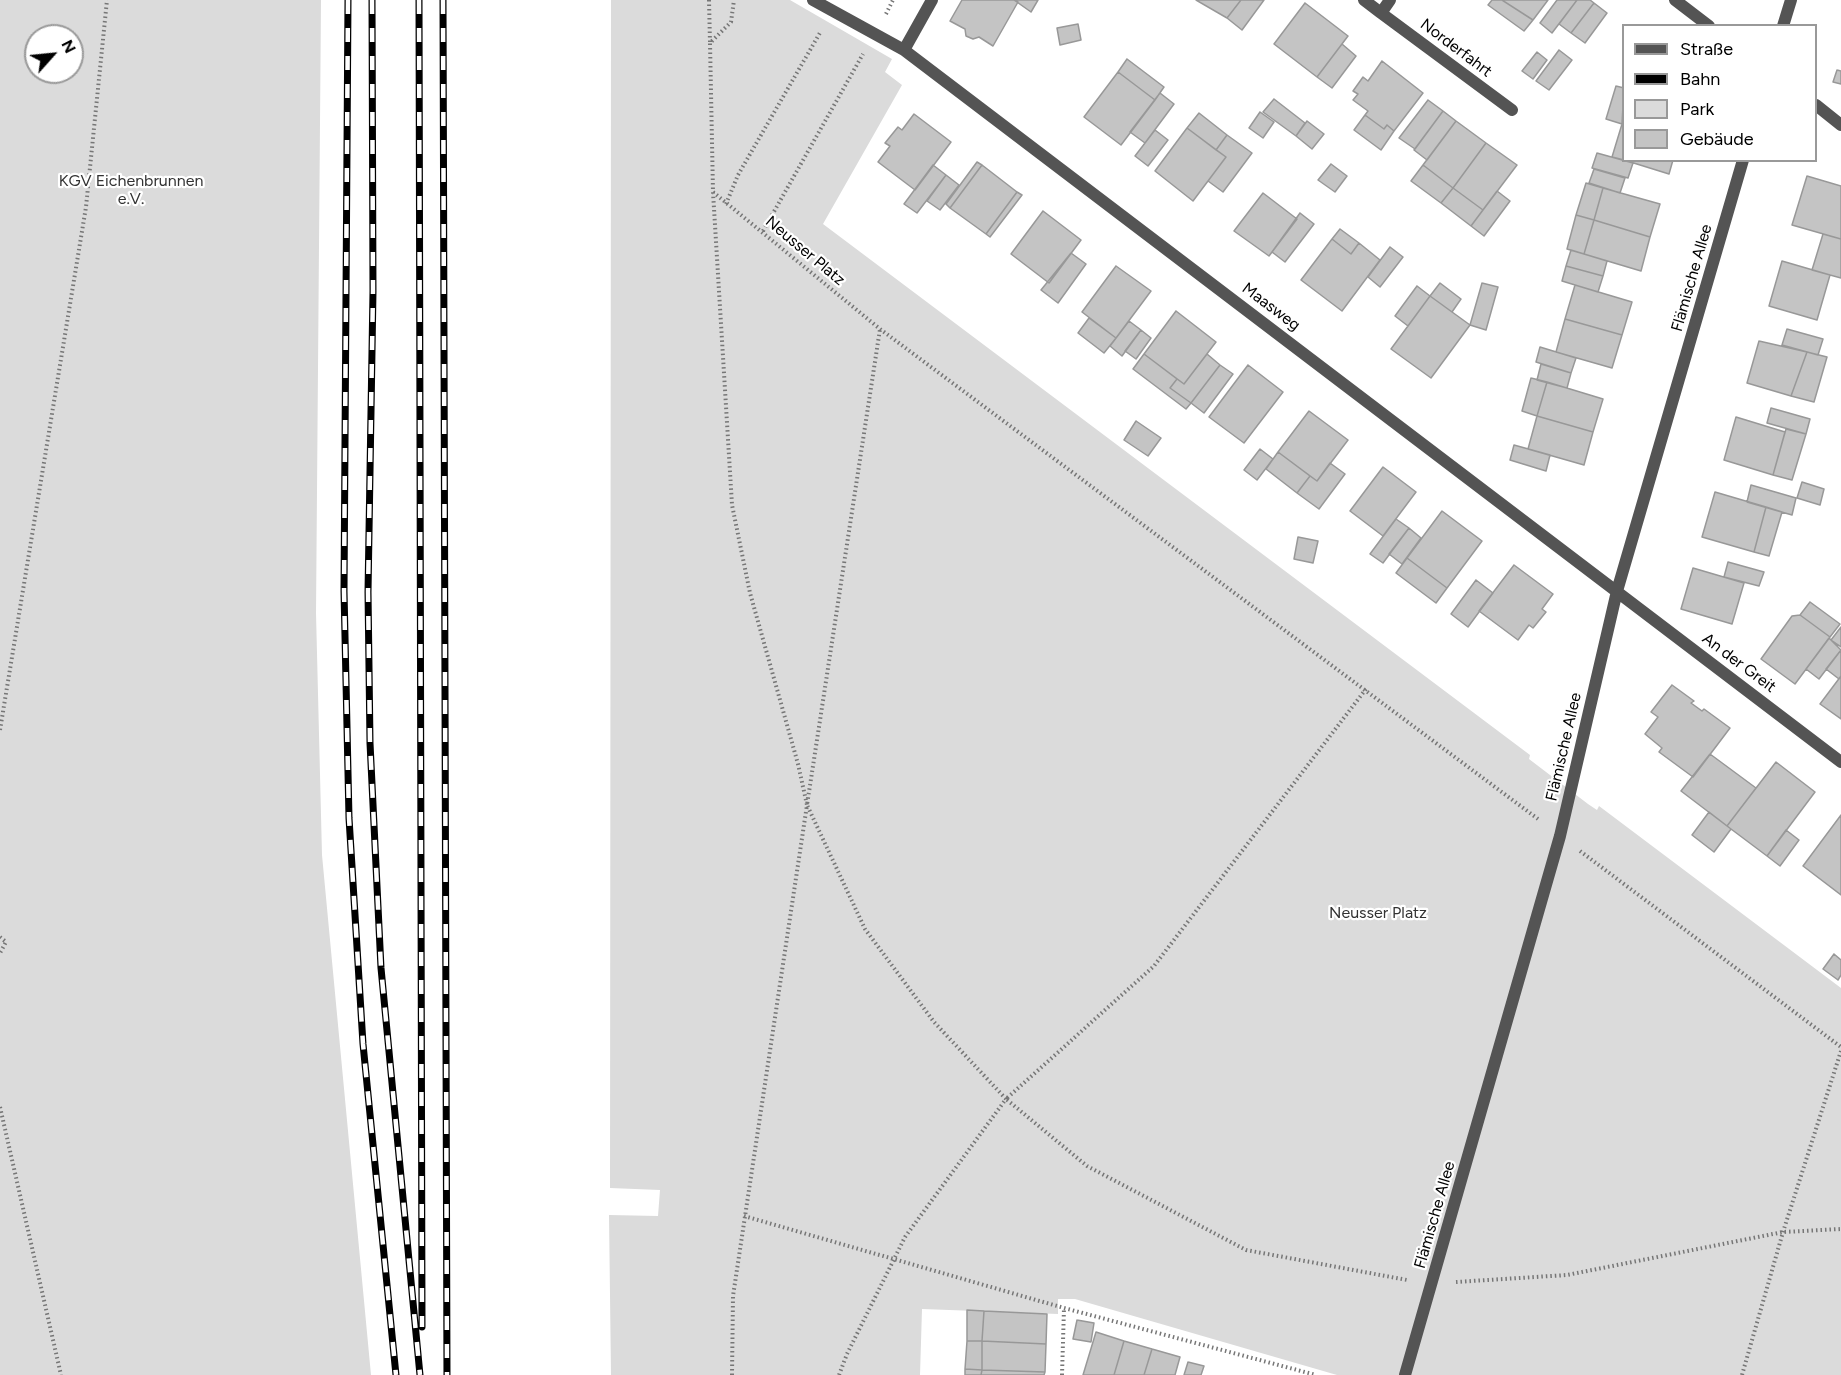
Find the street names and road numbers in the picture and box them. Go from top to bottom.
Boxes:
street label: Norderfahrt [1416,15,1496,81]
street label: Neusser Platz [761,212,849,290]
street label: Flämische Allee [1668,222,1716,334]
street label: Maasweg [1238,279,1304,335]
street label: An der Greit [1698,629,1780,697]
street label: Flämische Allee [1542,691,1586,803]
street label: Flämische Allee [1411,1159,1459,1271]

